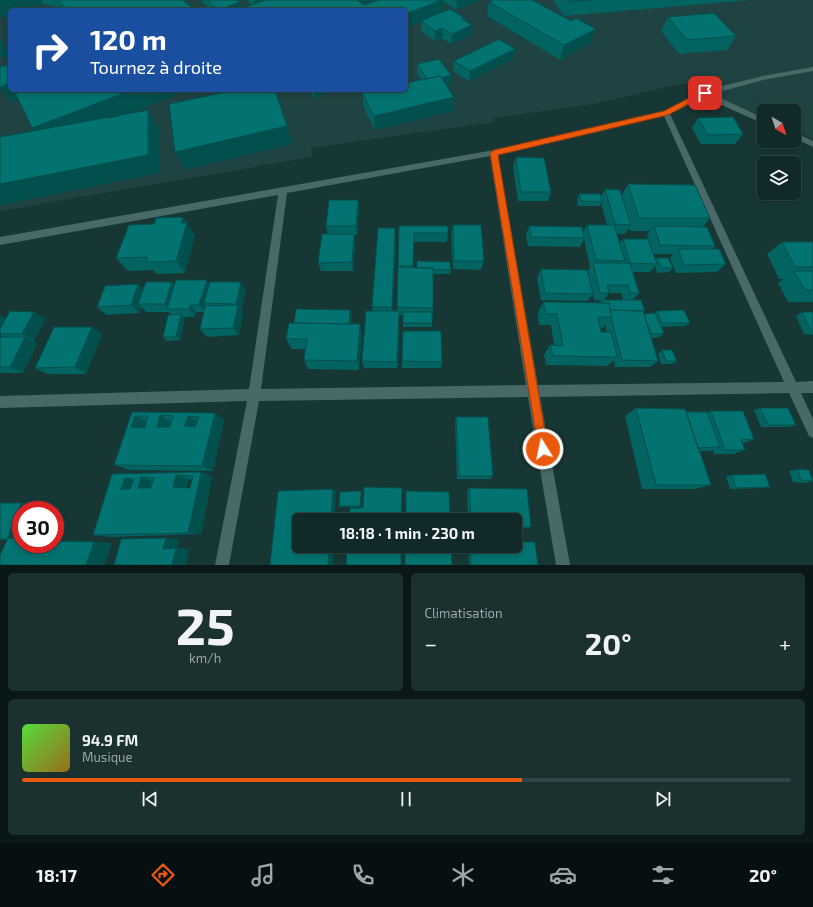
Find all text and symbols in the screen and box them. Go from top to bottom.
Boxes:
text: 120 m [90,22,167,56]
icon: right [24,24,76,76]
text: Tournez à droite [90,56,222,78]
pin [688,76,722,110]
icon: arrive [694,82,716,104]
north arrow [757,104,801,148]
map controls [757,104,801,200]
button: layers [757,156,801,200]
position arrow [522,428,564,470]
speed limit sign: 30 [12,501,64,553]
text: 18:18 · 1 min · 230 m [339,524,475,542]
text: 25 [176,593,235,655]
text: Climatisation [425,605,503,621]
text: 20° [585,625,631,661]
text: − [425,630,437,656]
text: + [779,630,791,656]
text: km/h [189,650,221,666]
text: 94.9 FM [82,731,138,749]
text: Musique [82,749,132,765]
icon: previous [139,788,161,810]
icon: pause [395,788,417,810]
icon: next [652,788,674,810]
icon: directions [149,861,177,889]
icon: music [249,861,277,889]
icon: phone [349,861,377,889]
icon: climate [449,861,477,889]
icon: car [549,861,577,889]
icon: filters [649,861,677,889]
text: 18:17 [36,864,77,886]
text: 20° [749,864,777,886]

